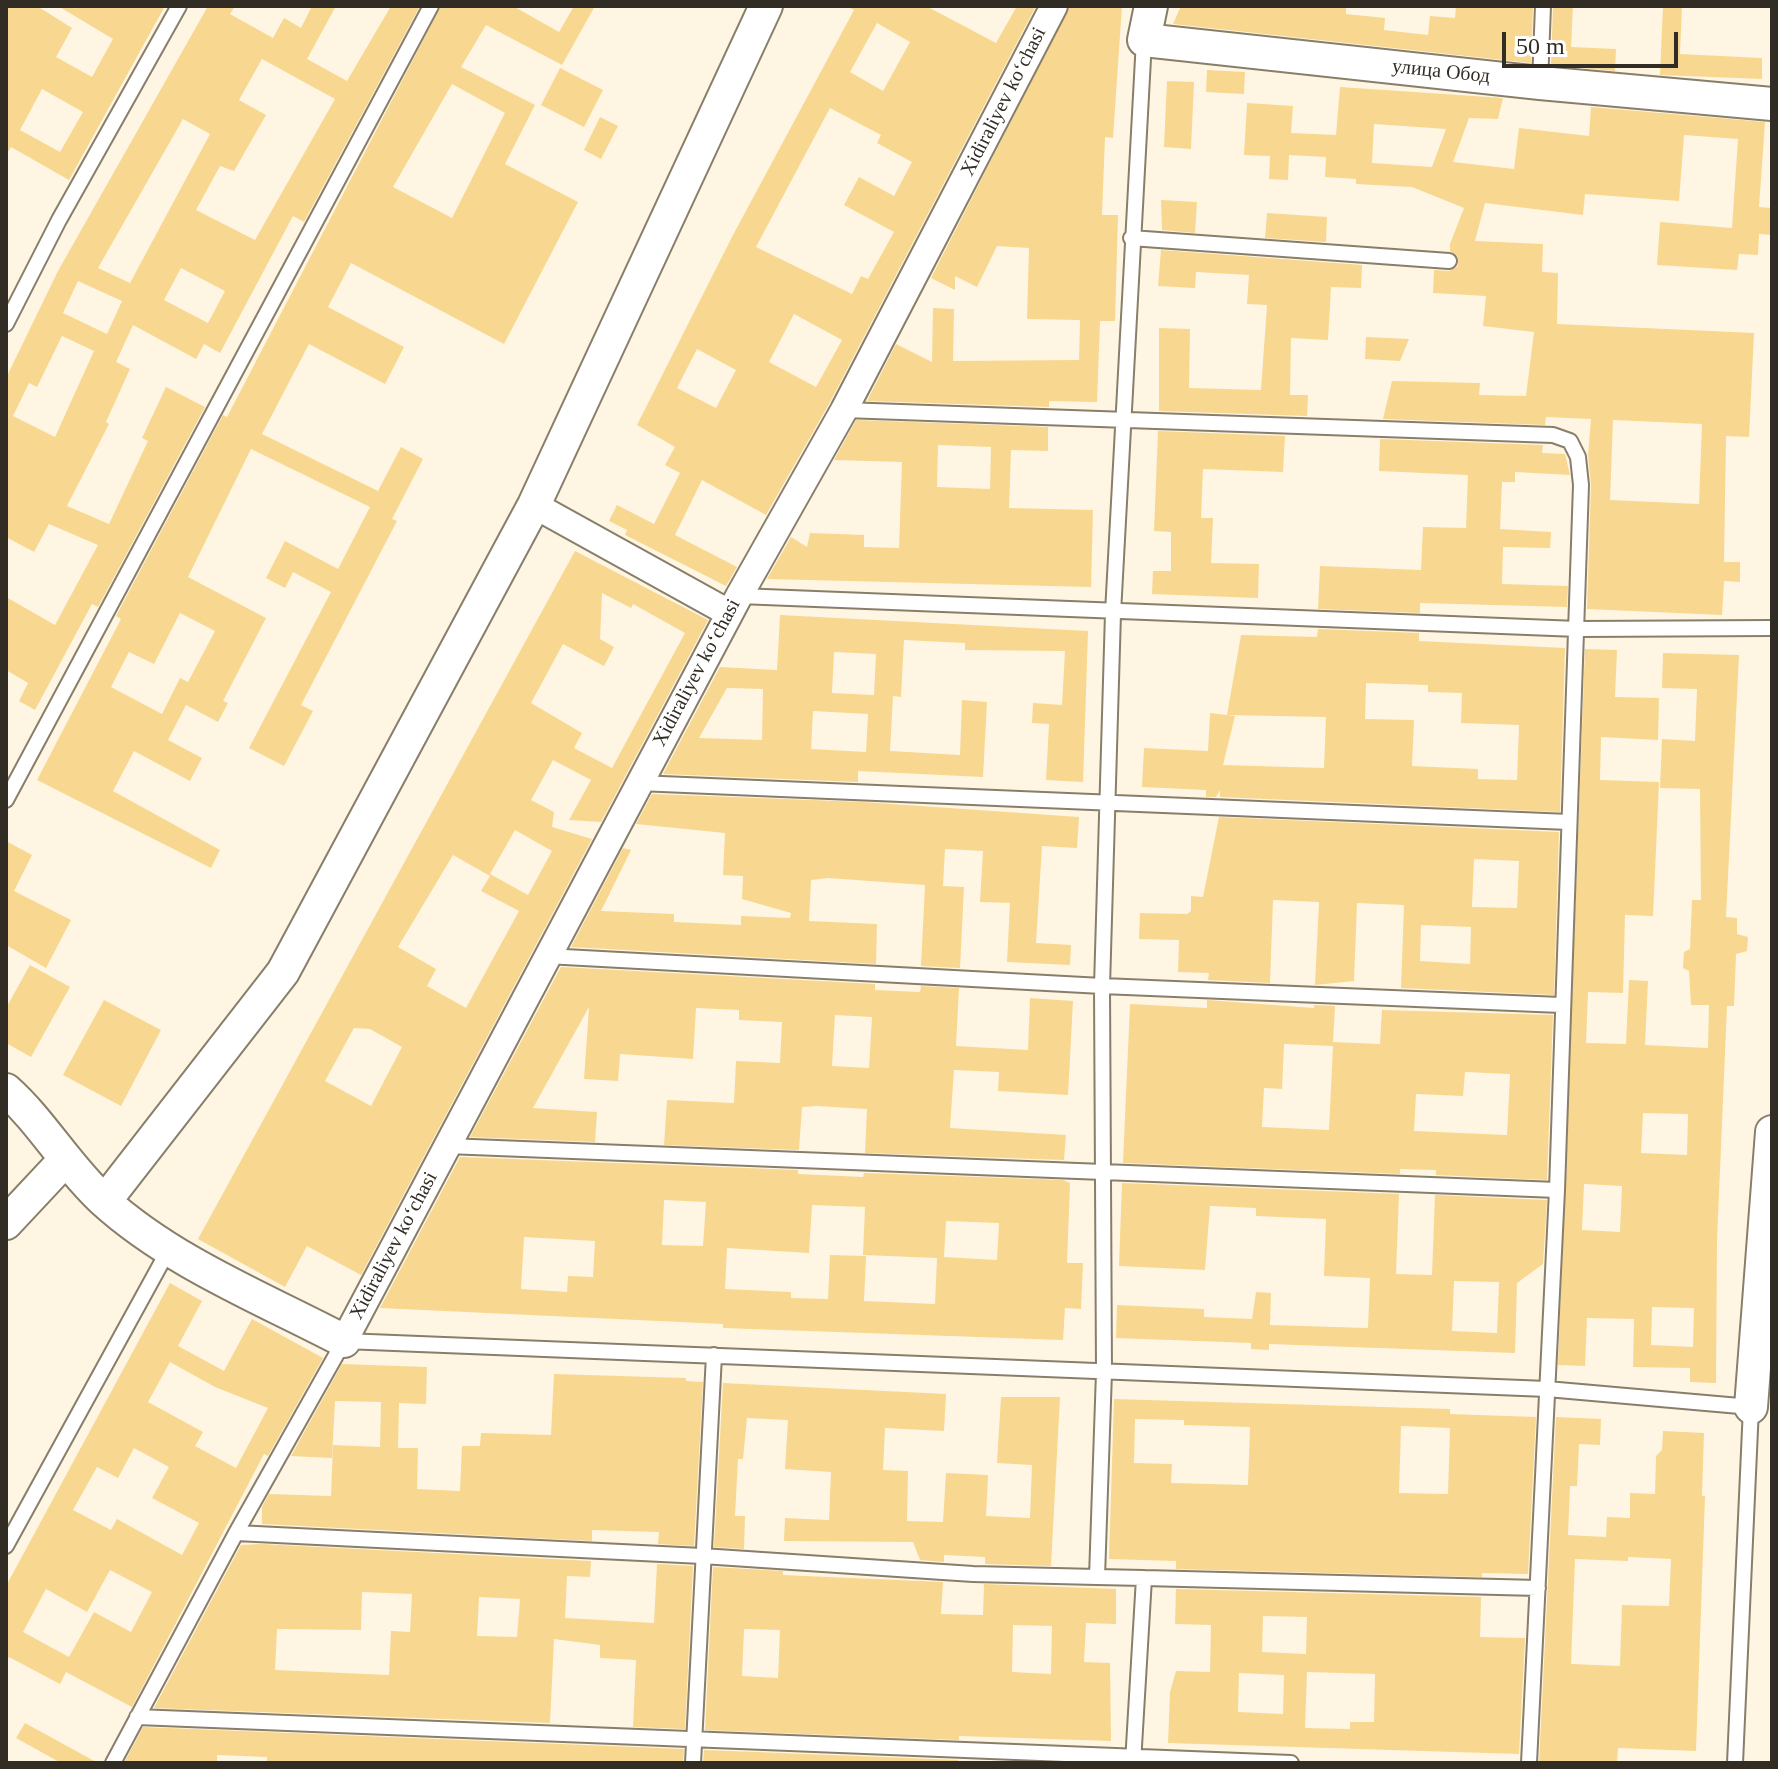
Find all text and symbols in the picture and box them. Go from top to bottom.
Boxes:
scale bar [1506,16,1682,66]
street label: Xidiraliyev koʻchasi [956,24,1052,180]
text: 50 m [1516,33,1565,59]
street label: улица Обод [1391,55,1491,89]
street label: Xidiraliyev koʻchasi [648,595,746,751]
street label: Xidiraliyev koʻchasi [345,1168,443,1324]

